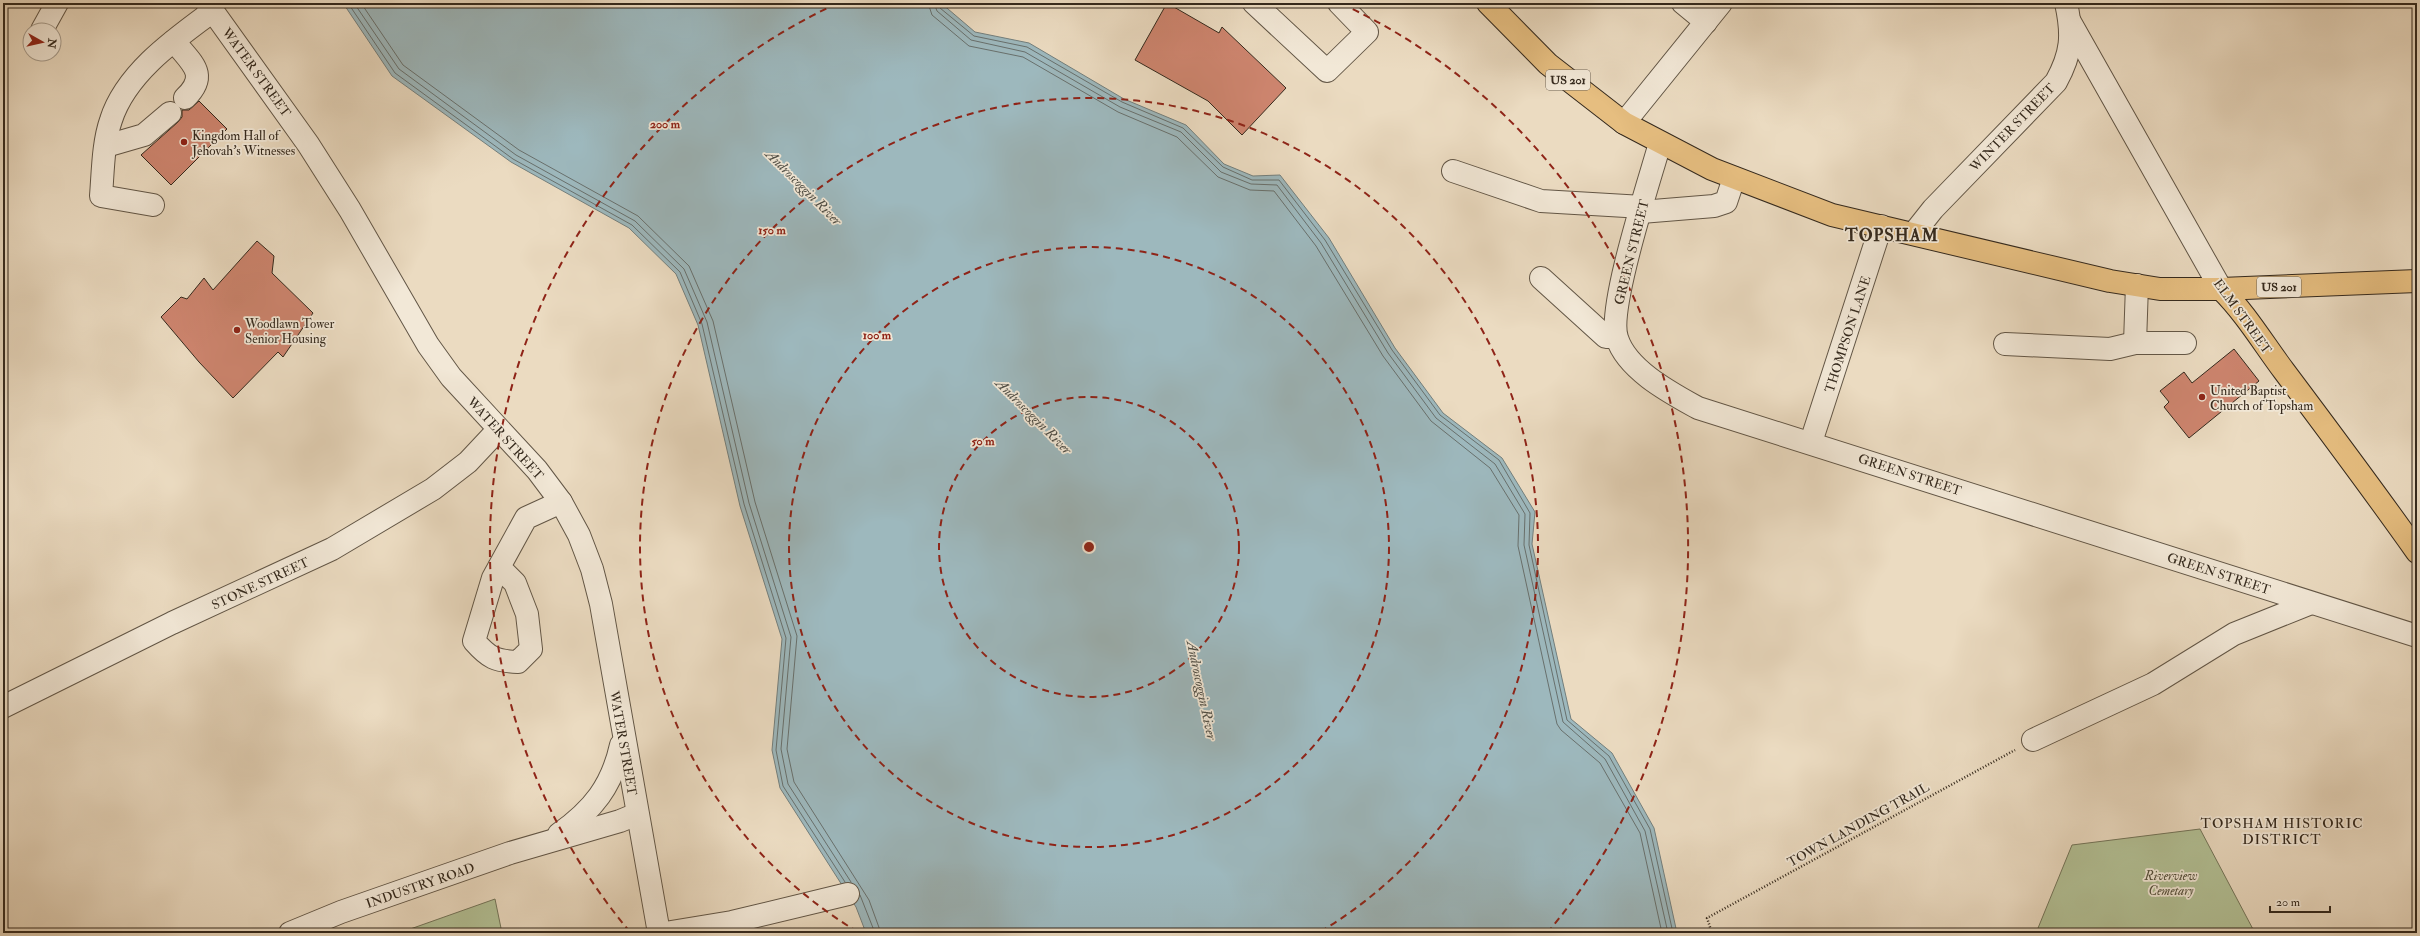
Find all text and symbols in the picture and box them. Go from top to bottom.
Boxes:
north arrow [22,22,62,62]
street label: WATER STREET [218,24,294,120]
text: N [44,37,59,50]
road number: US 201 [1546,70,1590,90]
street label: WINTER STREET [1966,80,2059,176]
text: 200 m [650,117,681,132]
place label: Kingdom Hall of Jehovah's Witnesses [191,128,296,159]
marker: Kingdom Hall of Jehovah's Witnesses [179,137,189,147]
water label: Androscoggin River [761,144,846,230]
street label: GREEN STREET [1611,198,1653,307]
text: 150 m [758,223,786,238]
district label: TOPSHAM [1844,225,1939,246]
street label: THOMPSON LANE [1822,274,1874,395]
street label: ELM STREET [2210,276,2275,357]
road number: US 201 [2257,277,2301,297]
place label: Woodlawn Tower Senior Housing [244,316,335,347]
marker: Woodlawn Tower Senior Housing [232,325,242,335]
text: 100 m [863,328,892,343]
water label: Androscoggin River [991,373,1076,459]
place label: United Baptist Church of Topsham [2210,383,2313,415]
marker: United Baptist Church of Topsham [2197,392,2207,402]
street label: WATER STREET [463,393,547,484]
text: 50 m [971,434,995,449]
street label: GREEN STREET [1856,451,1964,499]
centre of rings [1082,540,1096,554]
street label: GREEN STREET [2165,550,2273,598]
street label: STONE STREET [209,554,312,613]
water label: Androscoggin River [1182,637,1220,742]
street label: WATER STREET [606,689,640,797]
street label: TOWN LANDING TRAIL [1785,779,1933,871]
district label: TOPSHAM HISTORIC DISTRICT [2201,815,2363,848]
street label: INDUSTRY ROAD [364,860,477,912]
park label: Riverview Cemetary [2144,868,2197,899]
scale bar [2270,888,2330,914]
text: 20 m [2276,895,2301,910]

